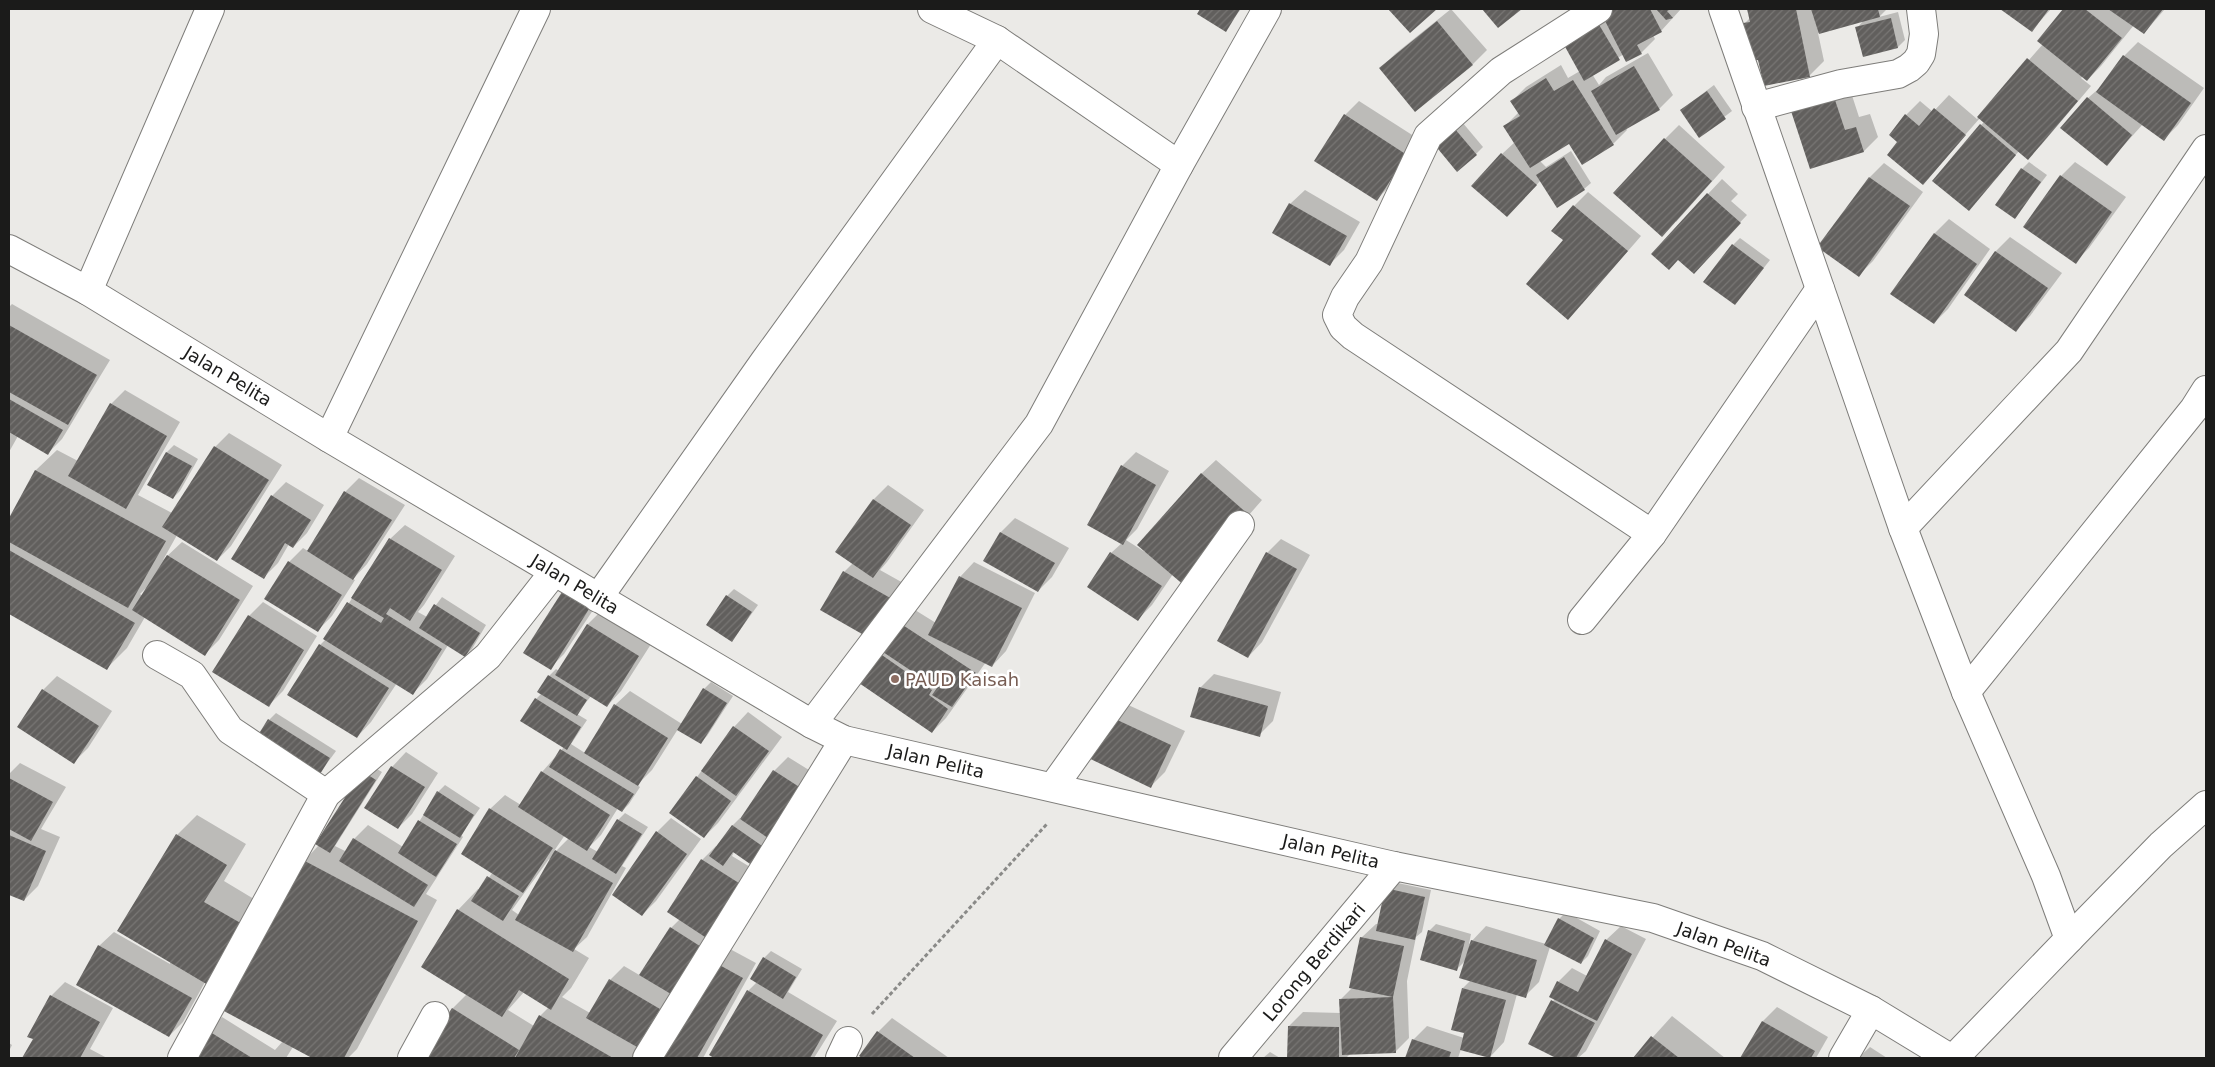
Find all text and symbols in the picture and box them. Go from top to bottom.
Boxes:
street label: Jalan Pelita [179,341,276,410]
street label: Jalan Pelita [526,549,623,618]
place label: PAUD Kaisah [905,669,1019,690]
marker: PAUD Kaisah [889,673,901,685]
street label: Jalan Pelita [884,739,987,782]
street label: Jalan Pelita [1279,829,1382,872]
street label: Lorong Berdikari [1258,899,1370,1025]
street label: Jalan Pelita [1673,917,1774,971]

